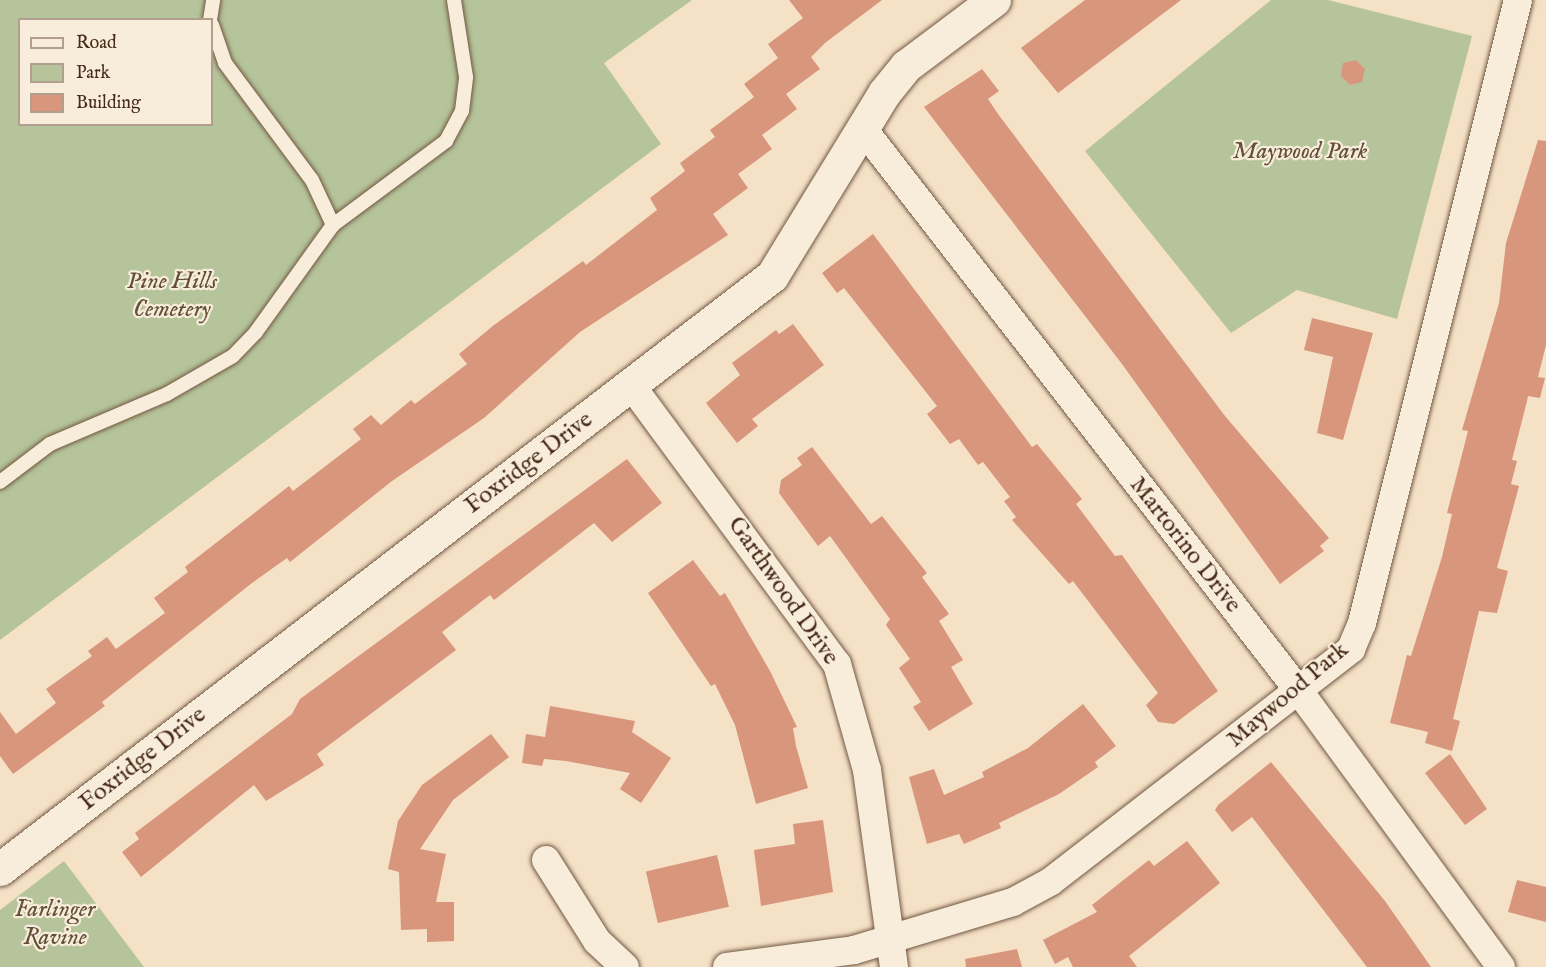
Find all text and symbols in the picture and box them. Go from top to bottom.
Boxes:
legend [18,18,213,126]
text: Road [76,32,117,55]
text: Park [76,62,110,85]
text: Building [76,92,141,115]
park label: Maywood Park [1233,138,1367,166]
park label: Pine Hills Cemetery [127,268,217,324]
street label: Foxridge Drive [459,406,599,520]
street label: Martorino Drive [1123,471,1247,619]
street label: Garthwood Drive [721,511,845,671]
street label: Maywood Park [1221,636,1355,754]
street label: Foxridge Drive [74,701,212,817]
park label: Farlinger Ravine [15,896,95,952]

